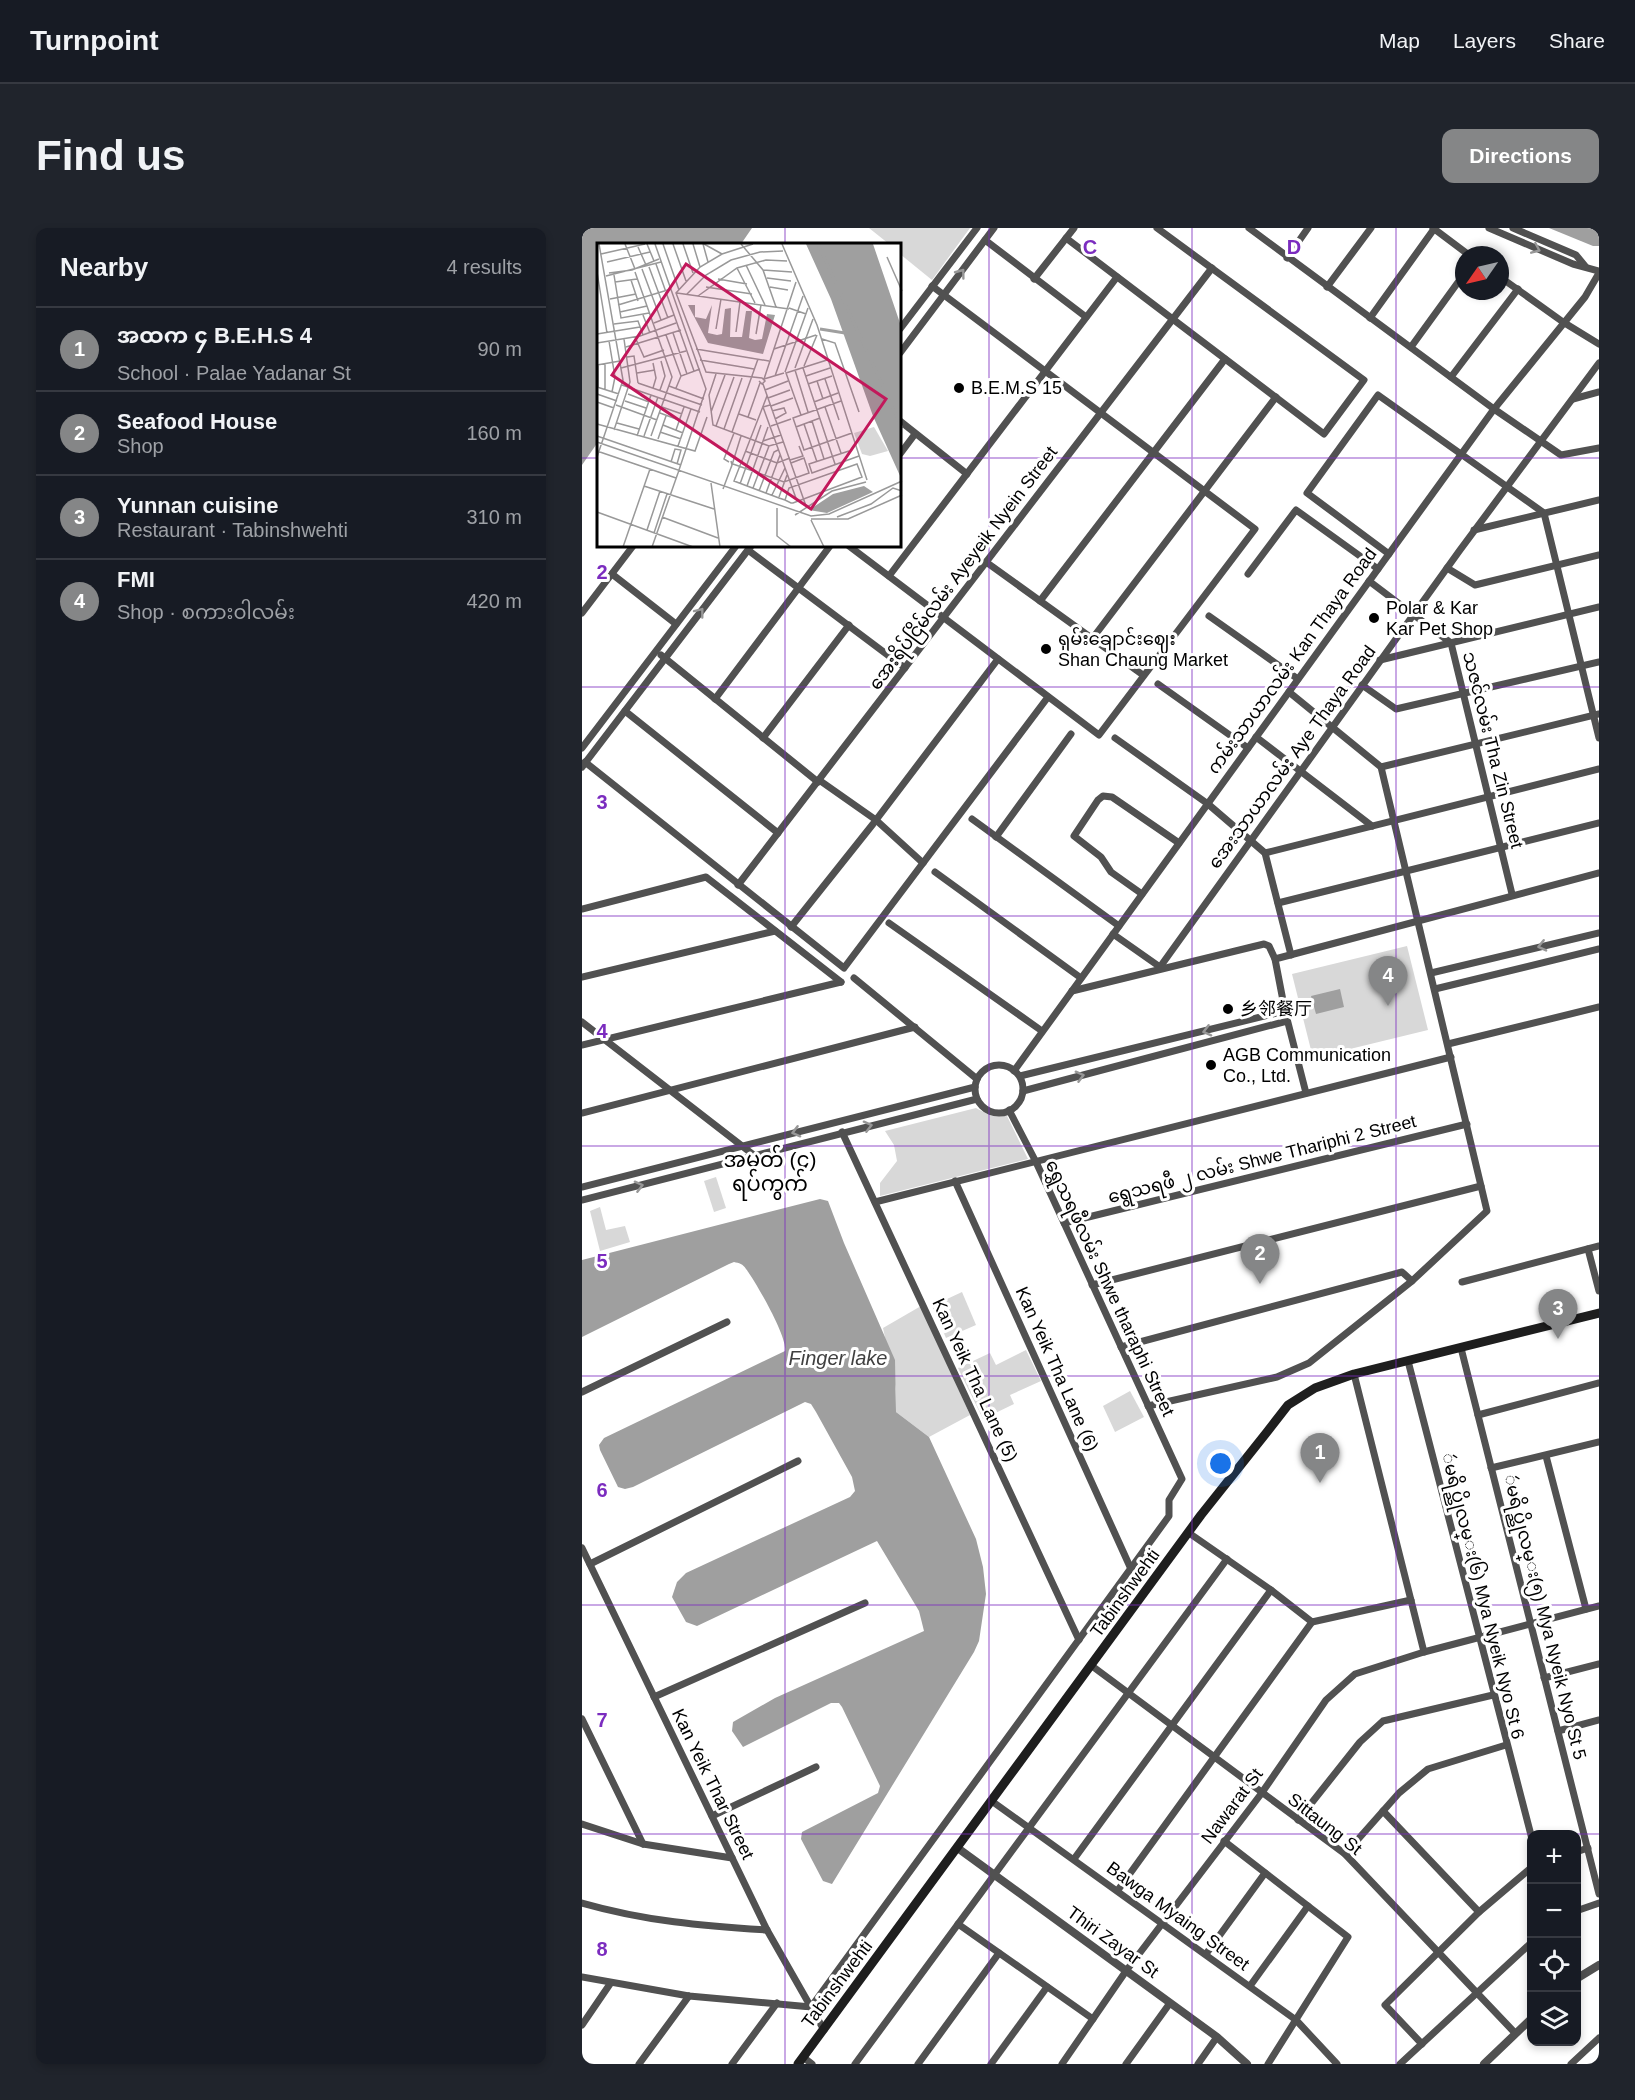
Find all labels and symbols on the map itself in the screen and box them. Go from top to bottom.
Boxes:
text: C [1083,236,1097,258]
text: D [1287,236,1301,258]
one-way arrow [1530,242,1541,254]
inset map [597,243,902,548]
north arrow [1455,246,1509,300]
one-way arrow [953,268,964,279]
place label: B.E.M.S 15 [971,378,1062,398]
marker: B.E.M.S 15 [952,381,966,395]
street label: အေးရိပ်ငြိမ်လမ်း Ayeyeik Nyein Street [862,440,1065,697]
street label: ကမ်းသာယာလမ်း Kan Thaya Road [1201,543,1381,778]
text: 2 [596,561,608,583]
place label: Polar & Kar Kar Pet Shop [1386,598,1493,639]
one-way arrow [693,607,704,618]
marker: Polar & Kar Kar Pet Shop [1367,611,1381,625]
place label: ရှမ်းချောင်းဈေး Shan Chaung Market [1058,626,1228,670]
street label: အေးသာယာလမ်း Aye Thaya Road [1202,640,1380,872]
marker: ရှမ်းချောင်းဈေး Shan Chaung Market [1039,642,1053,656]
street label: သဇင်လမ်း Tha Zin Street [1459,649,1530,850]
text: 3 [596,791,608,813]
one-way arrow [1537,939,1547,952]
pin: 4 [1368,956,1408,1006]
place label: 乡邻餐厅 [1240,999,1312,1019]
marker: 乡邻餐厅 [1221,1002,1235,1016]
text: 4 [596,1020,608,1042]
one-way arrow [1203,1023,1213,1036]
place label: AGB Communication Co., Ltd. [1223,1045,1391,1086]
marker: AGB Communication Co., Ltd. [1204,1058,1218,1072]
one-way arrow [1074,1071,1084,1083]
street label: ရွေသရဖီ ၂ လမ်း Shwe Thariphi 2 Street [1105,1107,1419,1212]
one-way arrow [863,1120,873,1133]
one-way arrow [791,1125,801,1138]
district label: အမှတ် (၄) ရပ်ကွက် [723,1144,817,1201]
street label: ရွှေသရဖီလမ်း Shwe tharaphi Street [1037,1155,1182,1421]
one-way arrow [633,1180,643,1193]
pin: 2 [1240,1234,1280,1284]
text: 5 [596,1250,608,1272]
street label: Kan Yeik Tha Lane (6) [1012,1284,1102,1454]
pin: 3 [1538,1290,1578,1339]
street label: Kan Yeik Tha Lane (5) [928,1295,1022,1465]
water label: Finger lake [789,1347,887,1369]
pin: 1 [1300,1434,1340,1483]
your location [1206,1449,1235,1478]
street label: ဴမရိပ္ညိုလမ္း(၆) Mya Nyeik Nyo St 6 [1433,1450,1532,1742]
street label: ဴမရိပ္ညိုလမ္း(၅) Mya Nyeik Nyo St 5 [1495,1471,1594,1763]
text: 6 [596,1479,608,1501]
street label: Tabinshwehti [1086,1545,1164,1641]
street label: Kan Yeik Thar Street [668,1706,758,1862]
text: 7 [596,1709,608,1731]
street label: Nawarat St [1197,1764,1267,1848]
street label: Sittaung St [1284,1789,1366,1859]
street label: Bawga Myaing Street [1103,1858,1253,1974]
street label: Thiri Zayar St [1063,1902,1163,1982]
street label: Tabinshwehti [798,1936,876,2032]
text: 8 [596,1938,608,1960]

